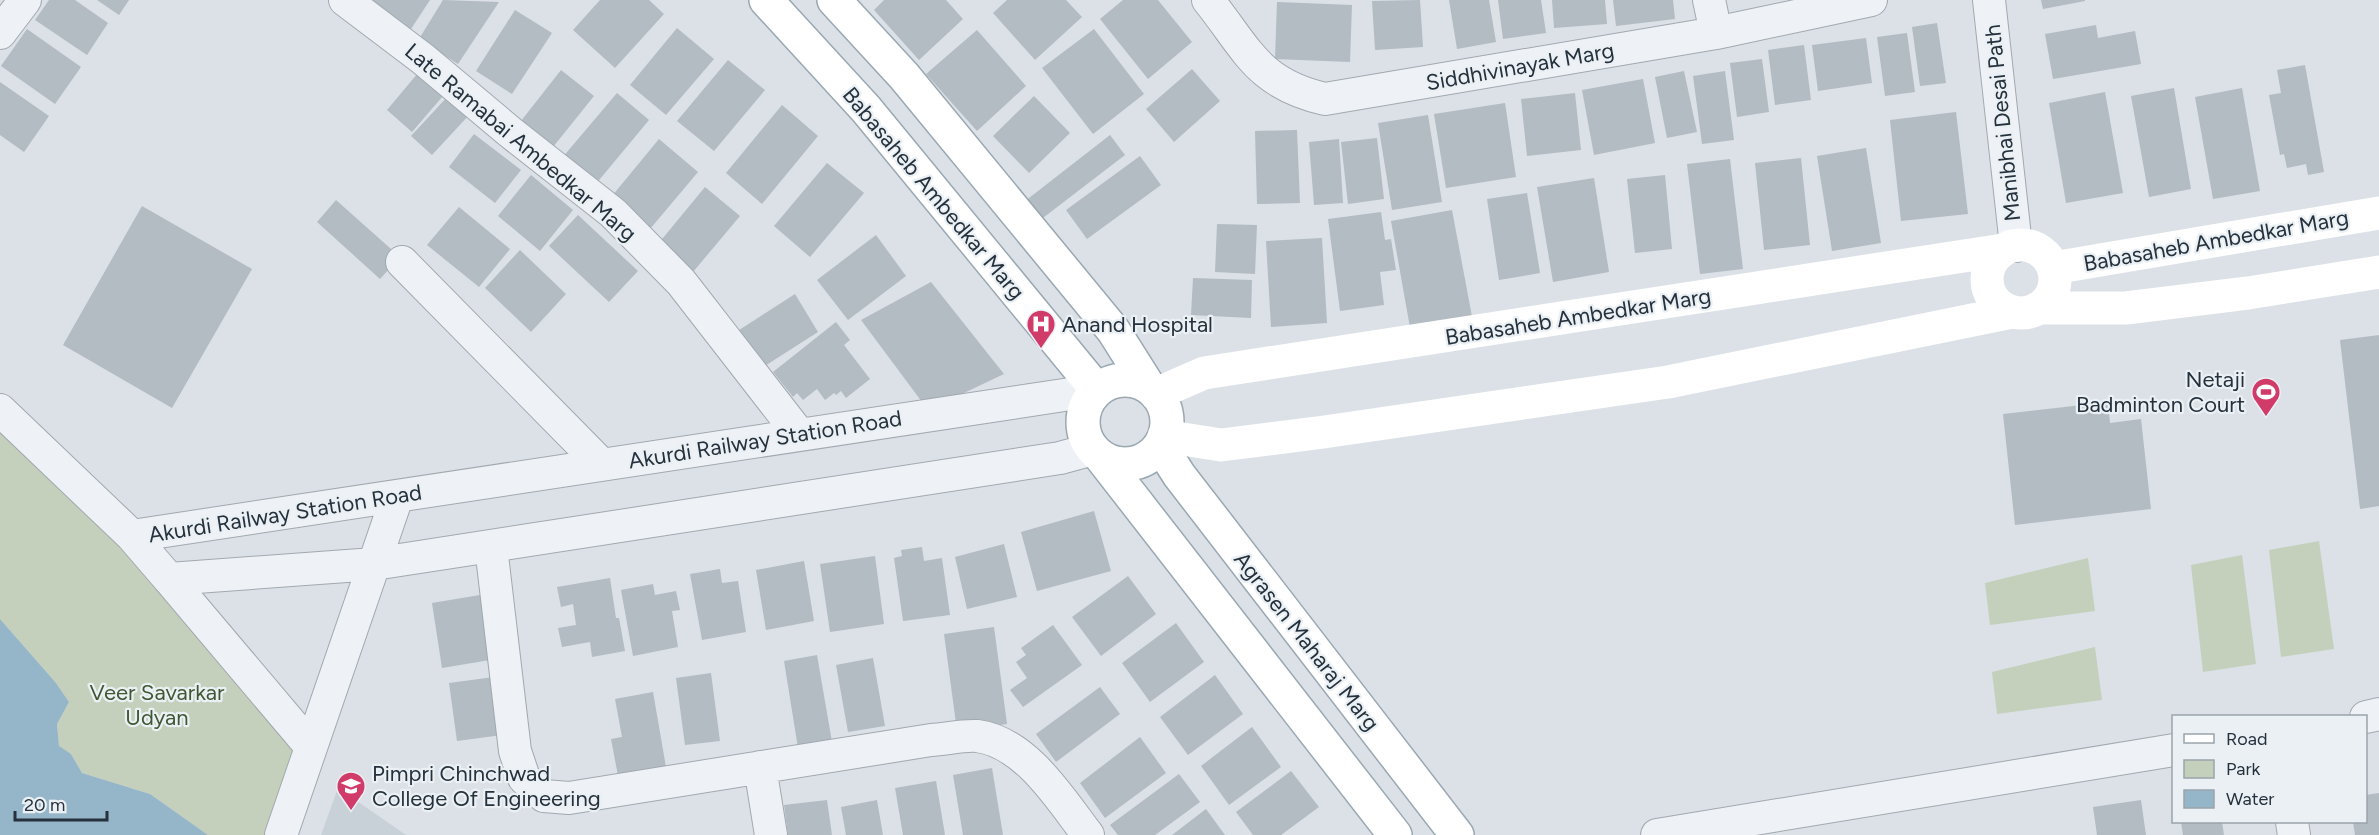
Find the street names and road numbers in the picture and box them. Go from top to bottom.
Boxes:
street label: Manibhai Desai Path [1979,23,2026,223]
street label: Siddhivinayak Marg [1424,37,1616,96]
street label: Late Ramabai Ambedkar Marg [399,38,642,247]
street label: Babasaheb Ambedkar Marg [837,82,1030,305]
street label: Babasaheb Ambedkar Marg [2081,204,2351,277]
street label: Babasaheb Ambedkar Marg [1443,282,1713,351]
street label: Akurdi Railway Station Road [627,405,904,474]
street label: Akurdi Railway Station Road [147,479,424,548]
street label: Agrasen Maharaj Marg [1228,546,1385,736]

